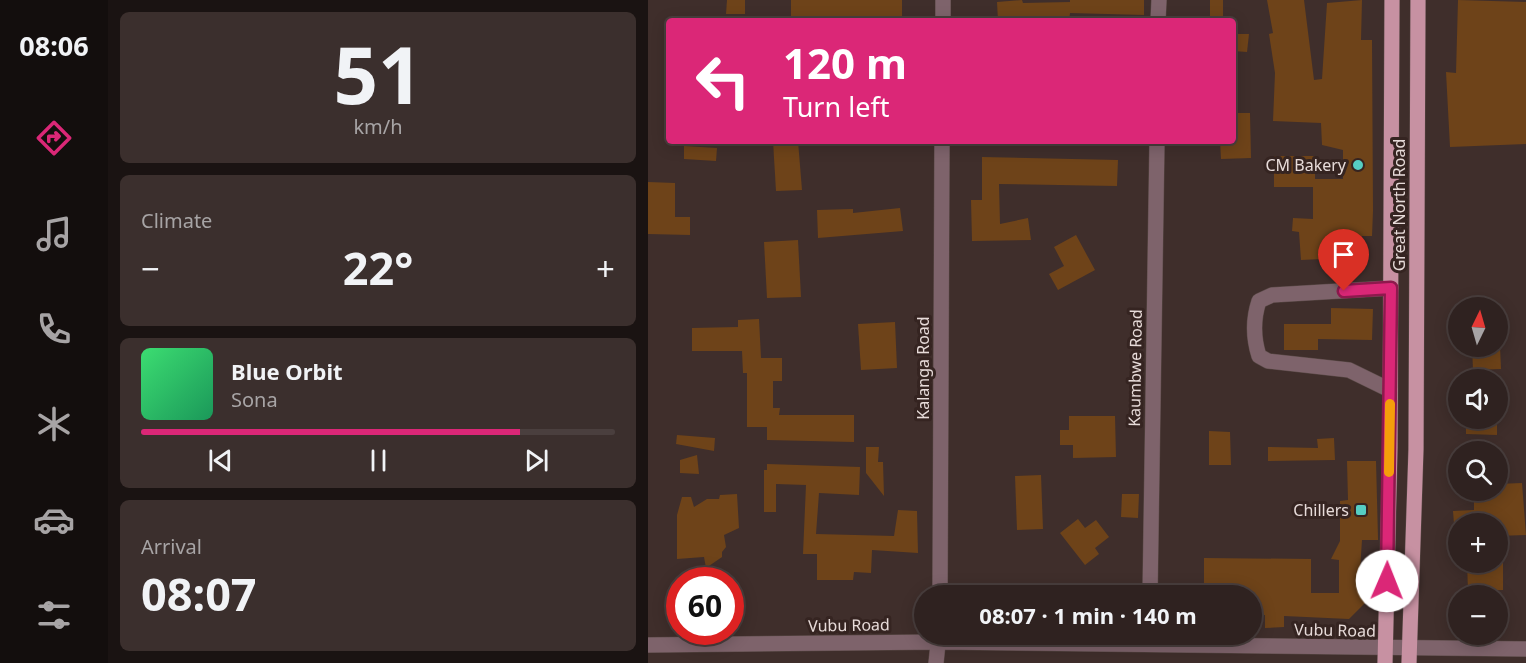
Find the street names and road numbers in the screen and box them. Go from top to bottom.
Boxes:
street label: Great North Road [1388,139,1410,271]
street label: Kaumbwe Road [1123,309,1147,427]
street label: Kalanga Road [912,316,934,420]
street label: Vubu Road [808,613,890,637]
street label: Vubu Road [1294,618,1376,642]

